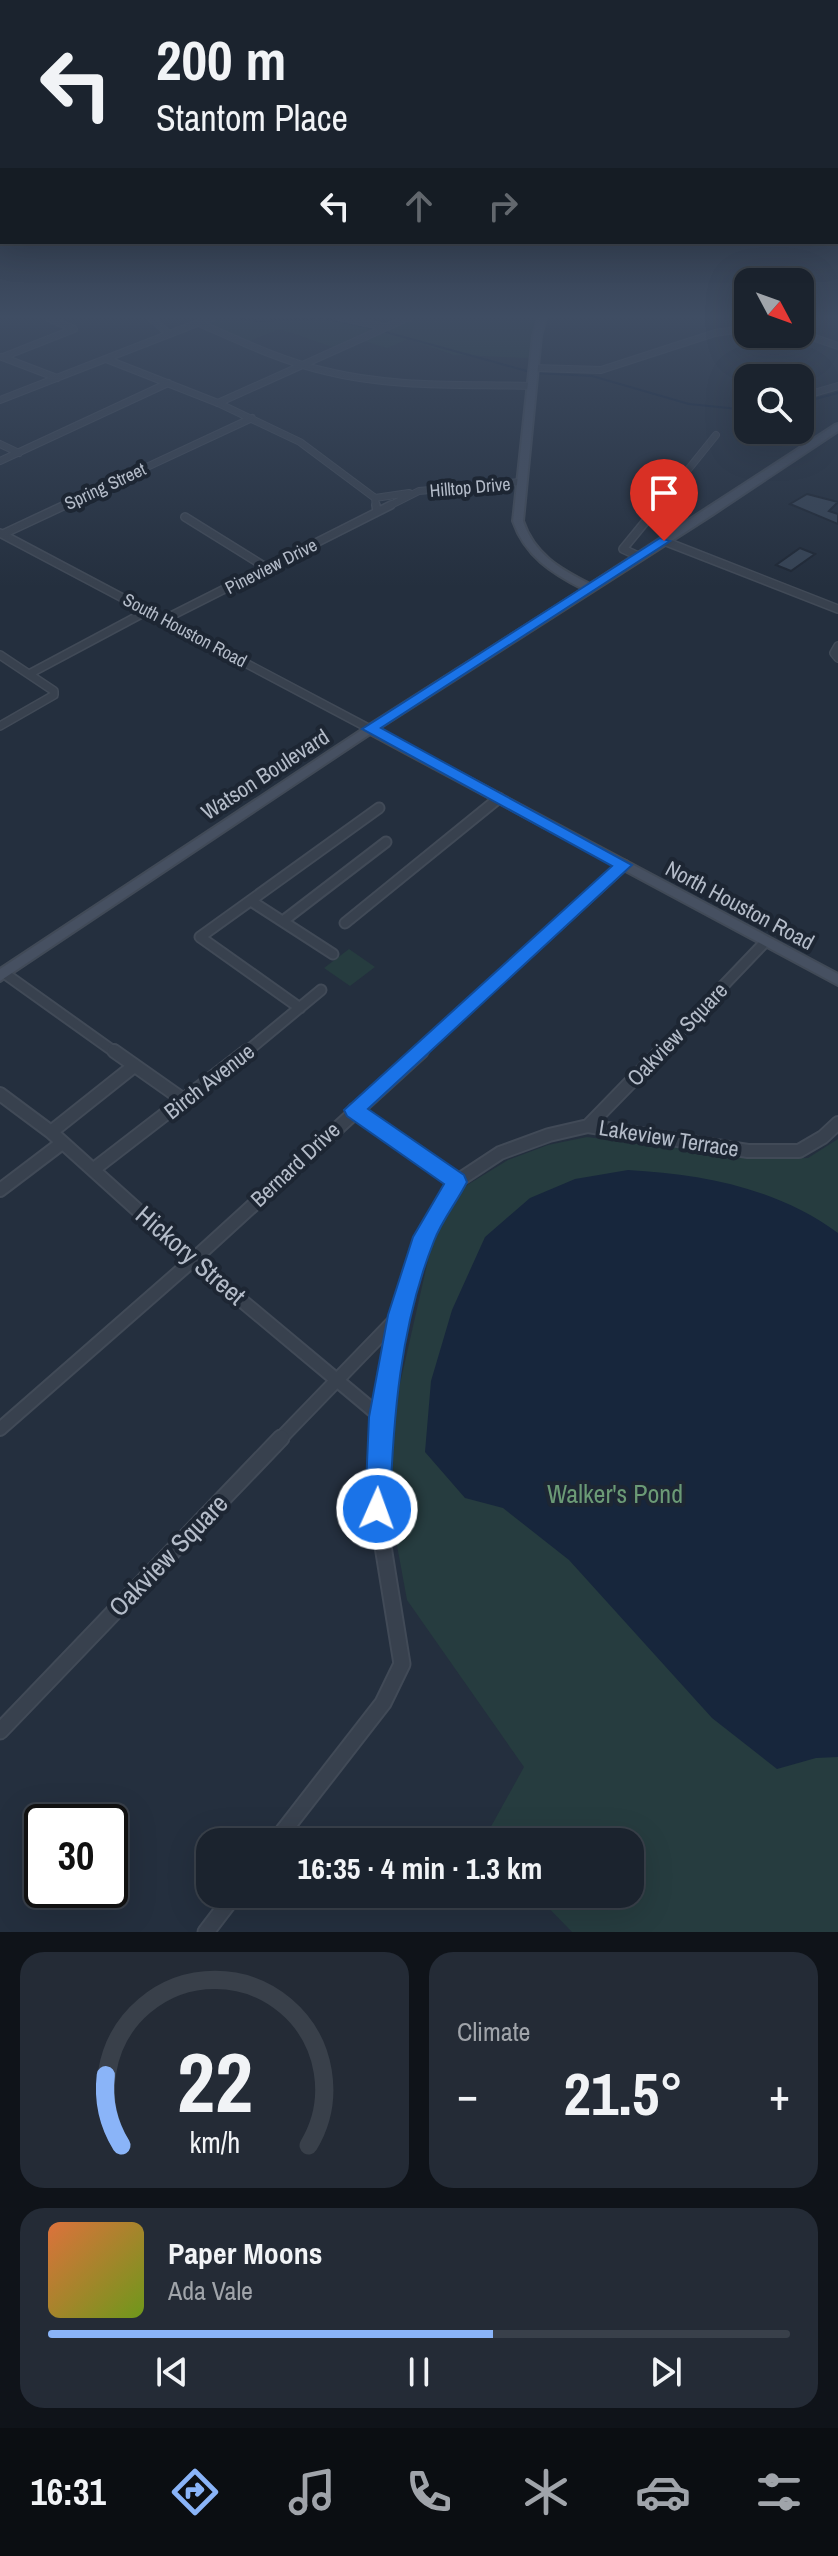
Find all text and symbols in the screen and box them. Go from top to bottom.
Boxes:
text: 200 m [156,22,286,97]
icon: left [24,32,128,136]
text: Stantom Place [156,94,348,142]
icon: left [313,184,357,228]
icon: ahead [397,184,441,228]
icon: right [481,184,525,228]
north arrow [734,268,814,348]
map controls [734,268,814,444]
button: search [734,364,814,444]
street label: Spring Street [60,456,150,516]
pin [630,459,698,541]
street label: Hilltop Drive [428,471,512,503]
icon: arrive [642,471,686,515]
street label: Pineview Drive [221,532,321,600]
street label: South Houston Road [119,587,251,673]
street label: Watson Boulevard [195,721,335,827]
street label: North Houston Road [660,853,820,957]
street label: Oakview Square [620,976,734,1092]
street label: Birch Avenue [158,1036,260,1126]
street label: Lakeview Terrace [597,1112,741,1164]
street label: Bernard Drive [244,1115,346,1213]
street label: Hickory Street [129,1197,254,1313]
position arrow [335,1467,419,1551]
park label: Walker's Pond [547,1476,683,1511]
street label: Oakview Square [101,1486,235,1624]
speed limit sign: 30 [24,1804,128,1908]
text: 16:35 · 4 min · 1.3 km [298,1848,542,1888]
text: Climate [457,2014,530,2049]
text: 22 [177,2026,252,2138]
text: 21.5° [564,2053,683,2134]
text: − [457,2064,478,2124]
text: + [769,2064,790,2124]
text: km/h [189,2123,240,2162]
text: Paper Moons [168,2233,322,2273]
text: Ada Vale [168,2273,253,2308]
icon: previous [150,2350,194,2394]
icon: pause [397,2350,441,2394]
icon: next [644,2350,688,2394]
icon: directions [167,2464,223,2520]
icon: music [284,2464,340,2520]
icon: phone [401,2464,457,2520]
icon: climate [518,2464,574,2520]
icon: car [635,2464,691,2520]
icon: filters [751,2464,807,2520]
text: 16:31 [30,2468,106,2516]

